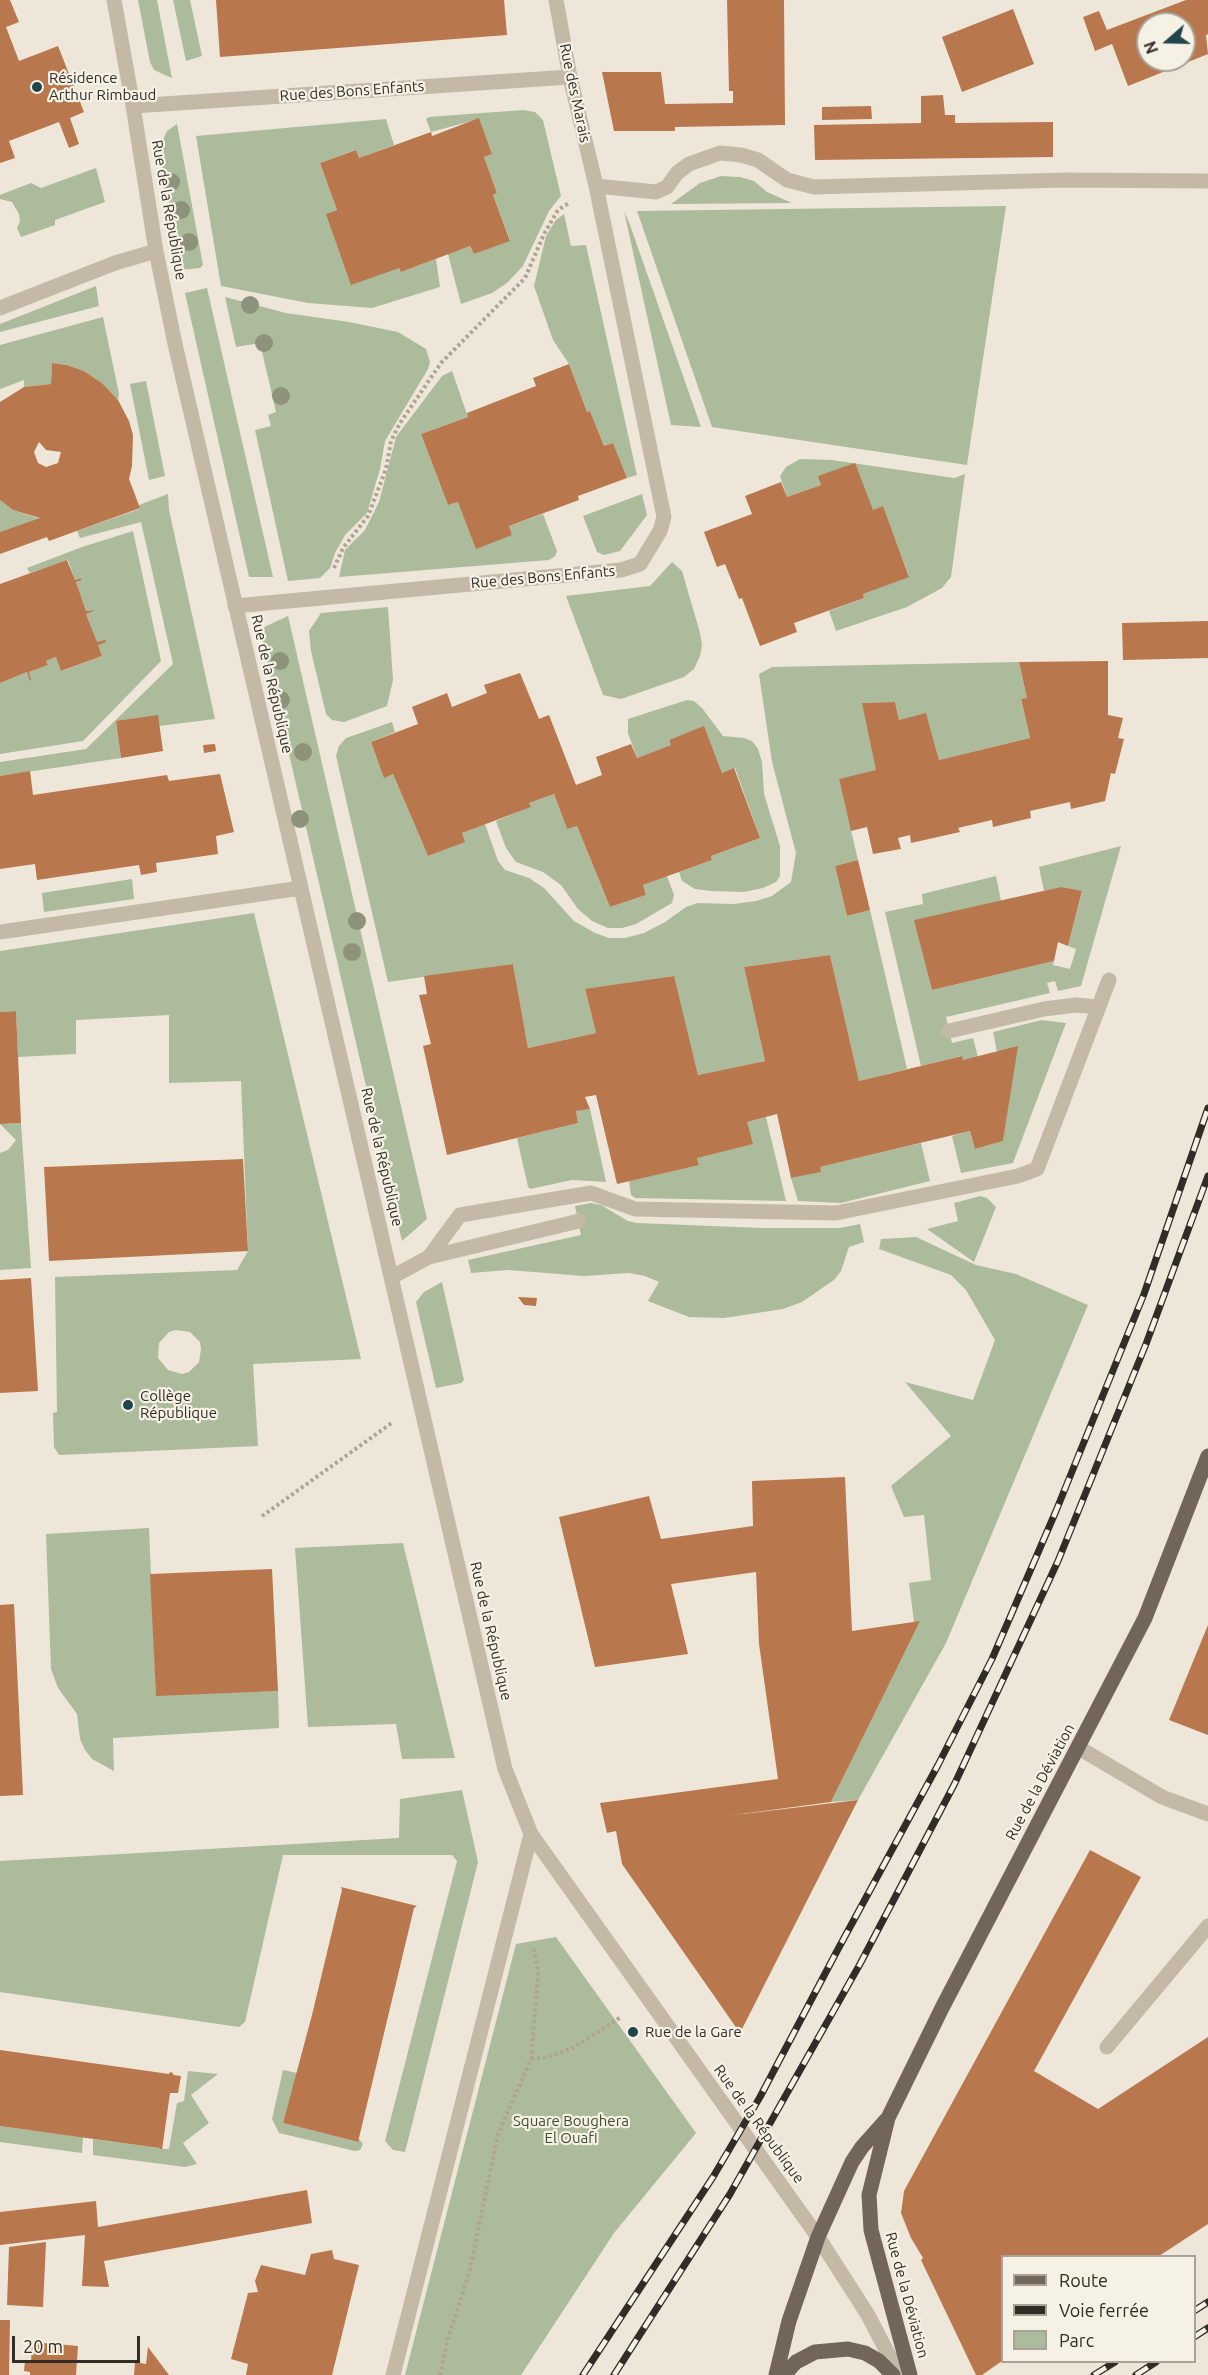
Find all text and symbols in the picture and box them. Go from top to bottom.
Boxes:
north arrow [1136,12,1196,72]
text: N [1140,39,1161,56]
street label: Rue des Marais [556,42,594,144]
place label: Résidence Arthur Rimbaud [49,69,156,104]
street label: Rue des Bons Enfants [279,77,425,105]
marker: Résidence Arthur Rimbaud [30,80,44,94]
street label: Rue de la République [148,138,190,282]
street label: Rue des Bons Enfants [470,562,616,592]
street label: Rue de la République [247,613,297,755]
street label: Rue de la République [357,1086,407,1228]
place label: Collège République [140,1387,217,1422]
marker: Collège République [121,1398,135,1412]
street label: Rue de la République [466,1560,516,1702]
street label: Rue de la Déviation [1002,1721,1078,1843]
place label: Rue de la Gare [645,2023,742,2041]
marker: Rue de la Gare [626,2025,640,2039]
street label: Rue de la République [710,2061,808,2187]
park label: Square Boughera El Ouafi [513,2112,629,2147]
street label: Rue de la Déviation [882,2230,932,2360]
legend [1001,2255,1196,2363]
text: Route [1059,2270,1108,2290]
text: Voie ferrée [1059,2300,1149,2320]
scale bar [15,2324,142,2362]
text: Parc [1059,2330,1094,2350]
text: 20 m [23,2336,63,2356]

